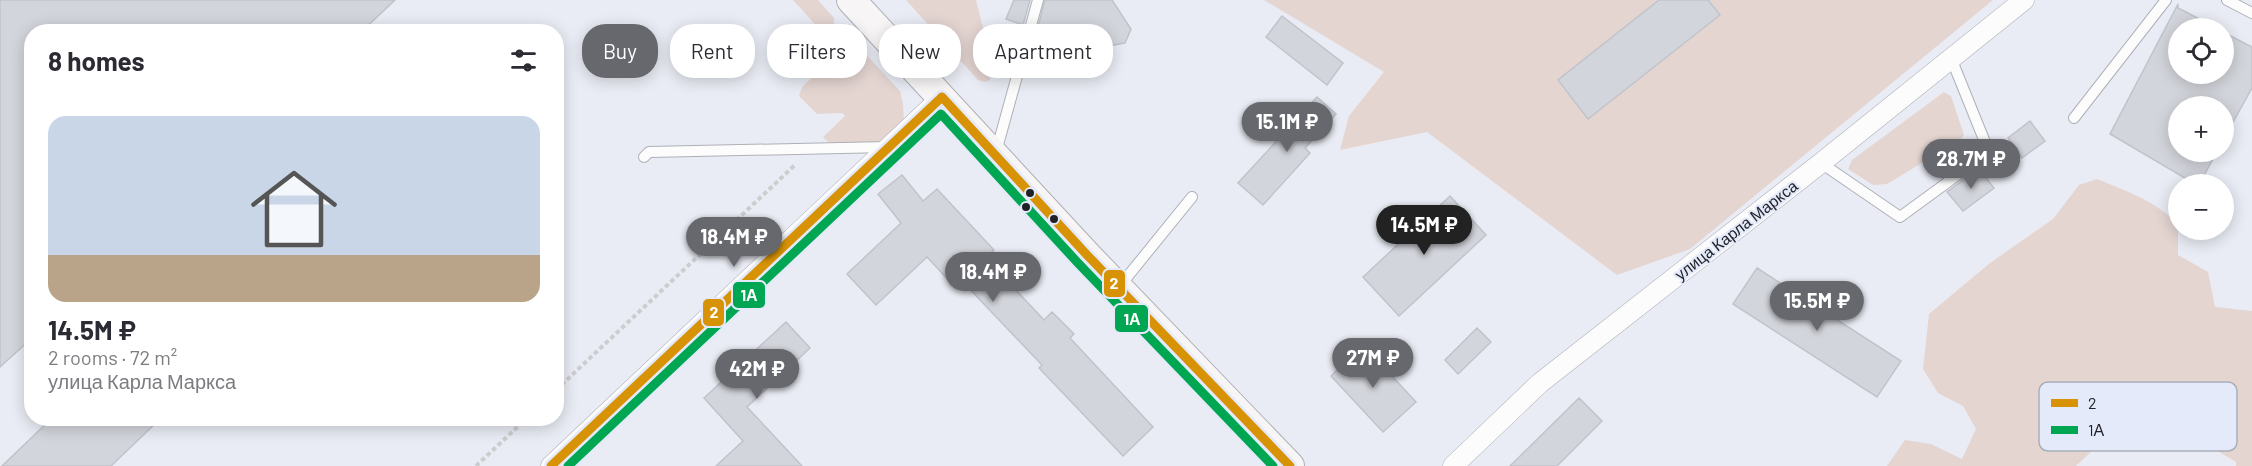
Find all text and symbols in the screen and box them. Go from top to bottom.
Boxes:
map controls [2168,18,2234,240]
button: locate [2168,18,2234,84]
chip: Buy [582,24,658,78]
chip: Rent [670,24,755,78]
chip: Filters [767,24,867,78]
chip: New [879,24,961,78]
chip: Apartment [973,24,1113,78]
icon: filters [507,44,540,77]
text: 8 homes [48,45,145,76]
button: + [2168,96,2234,162]
pin: 15.1M ₽ [1232,102,1342,153]
text: 15.1M ₽ [1256,109,1318,133]
pin: 28.7M ₽ [1916,139,2026,190]
text: 28.7M ₽ [1936,146,2006,170]
icon: home [240,155,348,263]
button: − [2168,174,2234,240]
street label: улица Карла Маркса [1671,176,1801,283]
unlabelled marker [1024,187,1036,199]
unlabelled marker [1020,201,1032,213]
pin: 14.5M ₽ [1369,205,1479,256]
text: 14.5M ₽ [1390,212,1458,236]
unlabelled marker [1048,213,1060,225]
pin: 18.4M ₽ [679,217,789,268]
text: 18.4M ₽ [700,224,768,248]
pin: 18.4M ₽ [938,252,1048,303]
text: 18.4M ₽ [959,259,1027,283]
line badge: 2 [1103,269,1126,298]
text: 2 [1110,273,1119,292]
line badge: 1А [732,281,766,309]
pin: 15.5M ₽ [1762,281,1872,332]
text: 1А [740,285,758,304]
text: 15.5M ₽ [1784,288,1850,312]
line badge: 2 [702,298,725,327]
text: 2 [710,302,719,321]
line badge: 1А [1114,304,1149,333]
text: 1А [1123,309,1141,328]
text: 14.5M ₽ [48,314,136,345]
pin: 27M ₽ [1331,338,1415,389]
text: 2 rooms · 72 m² [48,345,177,369]
text: 27M ₽ [1346,345,1400,369]
pin: 42M ₽ [715,349,799,400]
text: 42M ₽ [729,356,785,380]
text: улица Карла Маркса [48,369,236,393]
legend [2039,382,2237,451]
text: 2 [2088,393,2097,412]
text: 1А [2088,420,2105,439]

